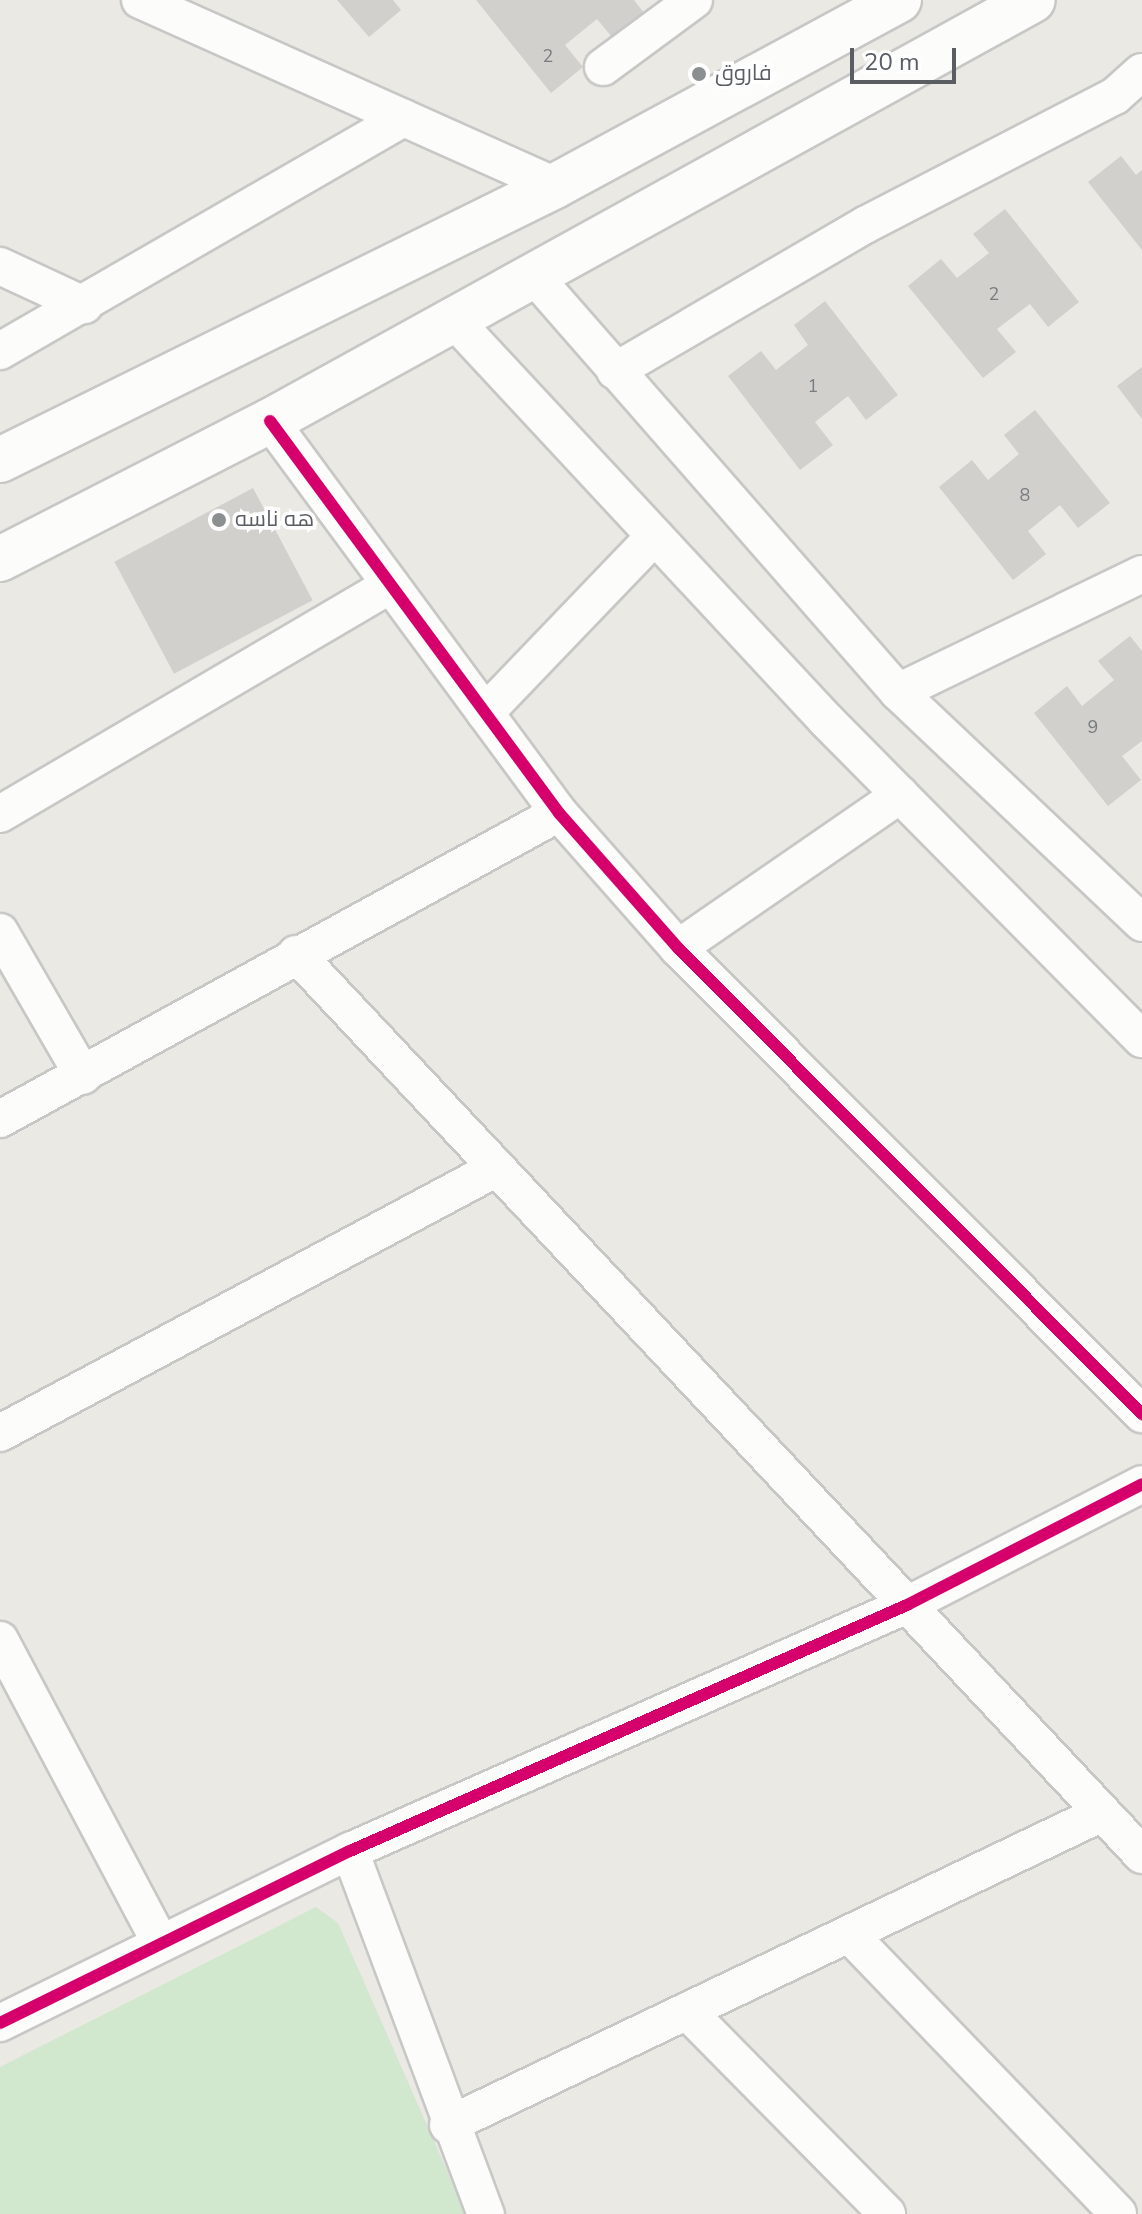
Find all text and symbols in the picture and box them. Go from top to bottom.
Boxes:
scale bar [854,32,960,82]
house number: 2 [543,45,553,67]
text: 20 m [864,46,920,78]
place label: فاروق [715,61,772,87]
marker: فاروق [690,65,708,83]
house number: 2 [989,283,999,305]
house number: 1 [808,375,818,397]
house number: 8 [1020,484,1030,506]
place label: هه ناسه [235,507,314,533]
marker: هه ناسه [210,511,228,529]
house number: 9 [1088,716,1098,738]

